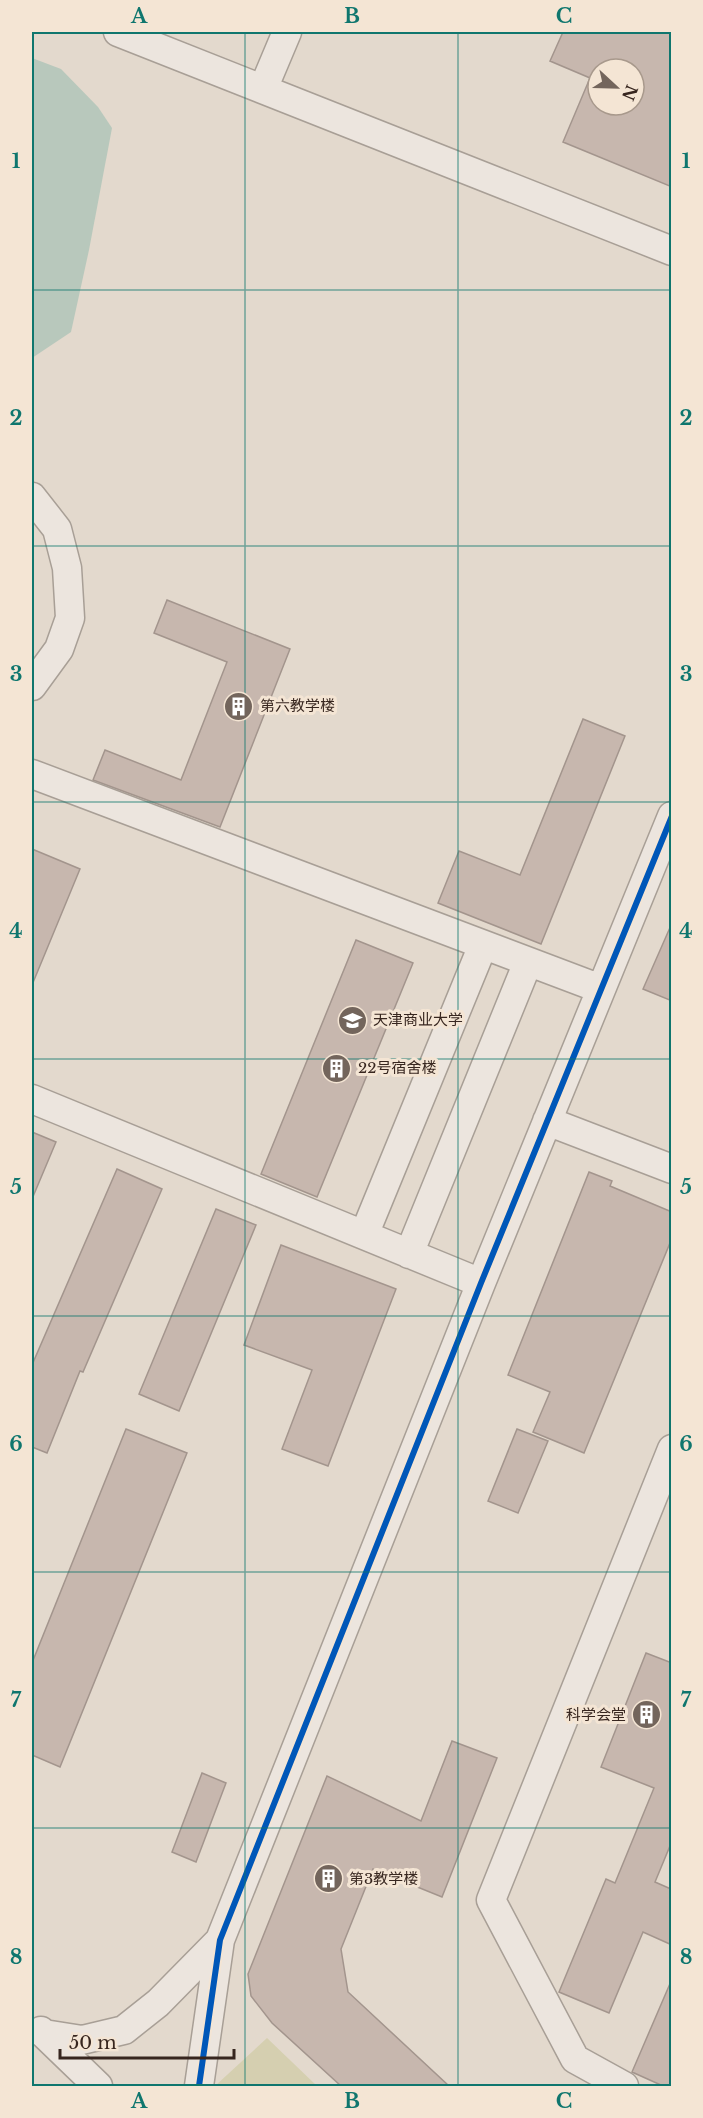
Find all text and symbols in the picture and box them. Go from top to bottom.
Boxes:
text: A [130,4,148,28]
text: B [344,4,360,28]
text: C [556,4,572,28]
north arrow [586,57,646,117]
text: N [618,82,642,103]
text: 1 [12,149,21,173]
text: 1 [682,149,691,173]
text: 2 [9,406,23,430]
text: 2 [679,406,693,430]
text: 3 [10,662,22,686]
text: 3 [680,662,692,686]
building icon: 第六教学楼 [223,690,255,722]
place label: 第六教学楼 [260,696,335,715]
text: 4 [9,919,23,943]
text: 4 [679,919,693,943]
school or university icon: 天津商业大学 [336,1004,368,1036]
place label: 天津商业大学 [373,1010,463,1029]
building icon: 22号宿舍楼 [321,1052,353,1084]
place label: 22号宿舍楼 [358,1058,436,1077]
text: 5 [10,1175,22,1199]
text: 5 [680,1175,692,1199]
text: 6 [9,1432,23,1456]
text: 6 [679,1432,693,1456]
text: 7 [11,1688,22,1712]
text: 7 [681,1688,692,1712]
building icon: 科学会堂 [631,1699,663,1731]
place label: 科学会堂 [566,1705,626,1724]
building icon: 第3教学楼 [312,1863,344,1895]
place label: 第3教学楼 [349,1869,418,1888]
text: 8 [10,1945,22,1969]
text: 8 [680,1945,692,1969]
scale bar [60,2022,234,2060]
text: 50 m [69,2032,117,2054]
text: A [130,2089,148,2113]
text: B [344,2089,360,2113]
text: C [556,2089,572,2113]

